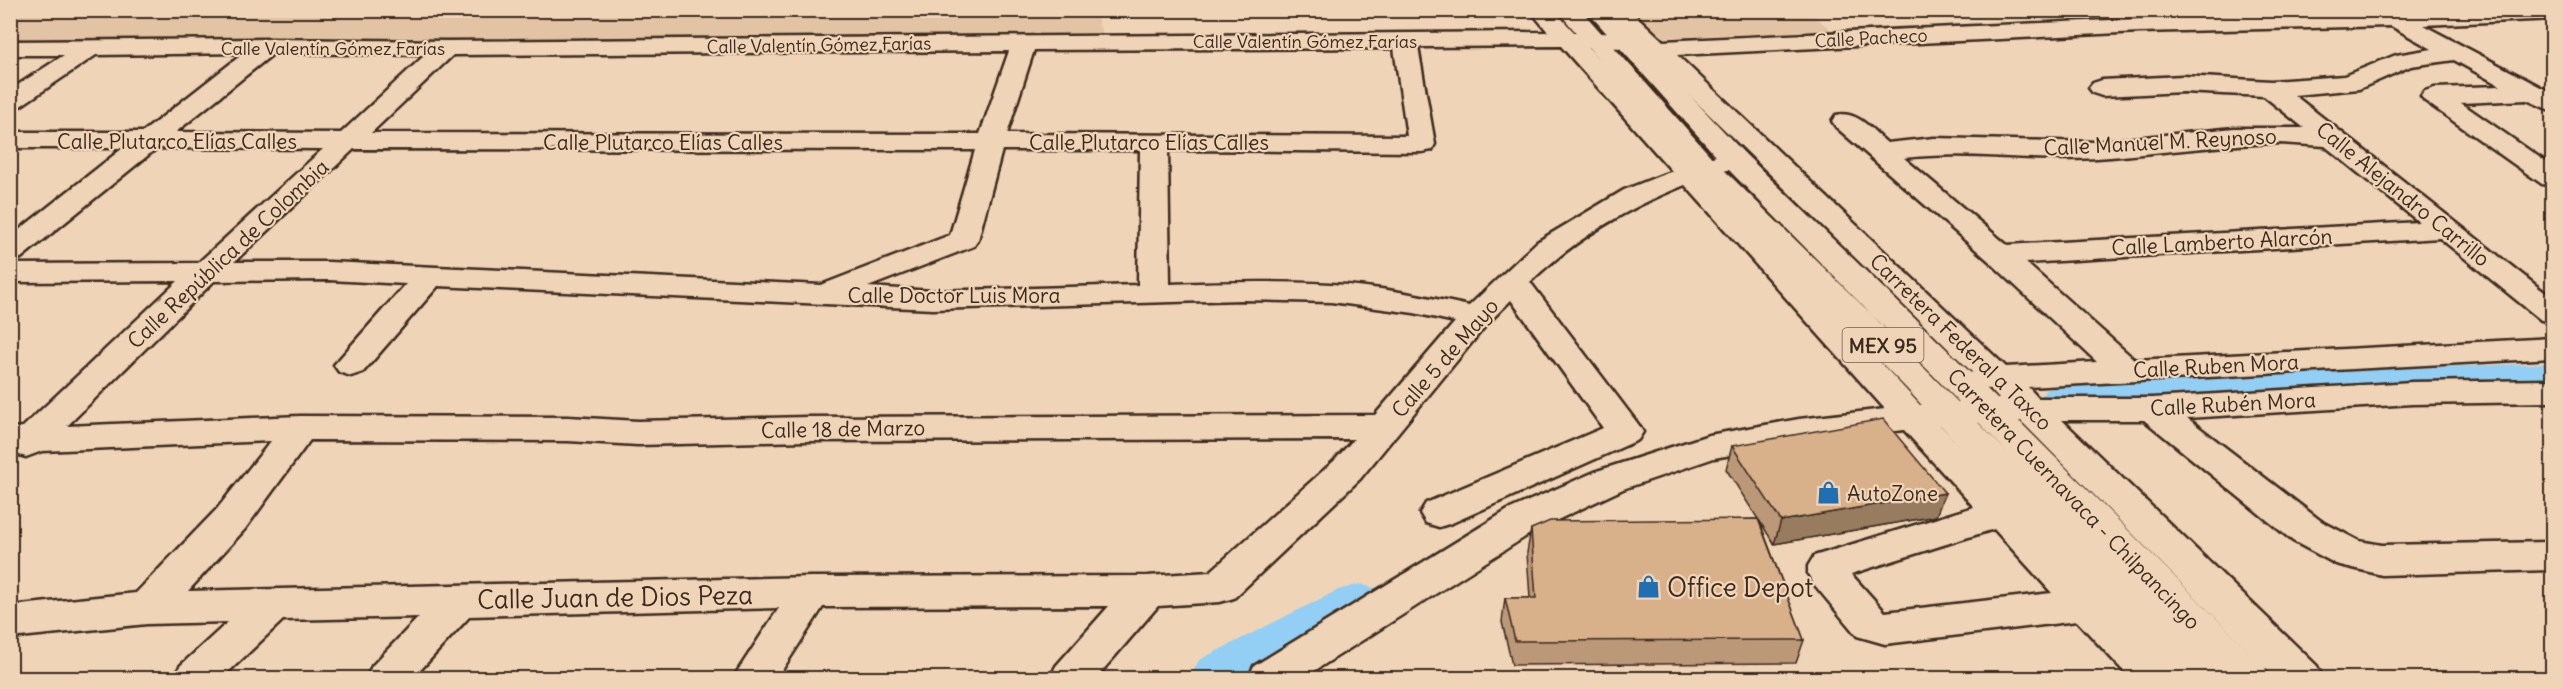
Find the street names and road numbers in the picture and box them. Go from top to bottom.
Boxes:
street label: Calle Pacheco [1814,24,1928,52]
street label: Calle Valentín Gómez Farías [1193,30,1417,53]
street label: Calle Valentín Gómez Farías [707,32,931,58]
street label: Calle Valentín Gómez Farías [221,37,445,60]
street label: Calle Alejandro Carrillo [2311,116,2495,272]
street label: Calle Manuel M. Reynoso [2043,122,2277,162]
street label: Calle Plutarco Elías Calles [57,128,297,155]
street label: Calle Plutarco Elías Calles [543,129,783,156]
street label: Calle Plutarco Elías Calles [1029,129,1269,156]
street label: Calle República de Colombia [122,154,334,354]
street label: Calle Lamberto Alarcón [2111,223,2333,261]
street label: Carretera Federal a Taxco [1864,248,2058,436]
street label: Calle Doctor Luis Mora [848,282,1060,309]
street label: Calle 5 de Mayo [1386,293,1504,423]
road number: MEX 95 [1842,328,1924,362]
street label: Calle Ruben Mora [2132,348,2300,384]
street label: Carretera Cuernavaca - Chilpancingo [1942,363,2206,635]
street label: Calle Rubén Mora [2149,386,2317,422]
street label: Calle 18 de Marzo [761,414,925,444]
street label: Calle Juan de Dios Peza [477,578,753,616]

